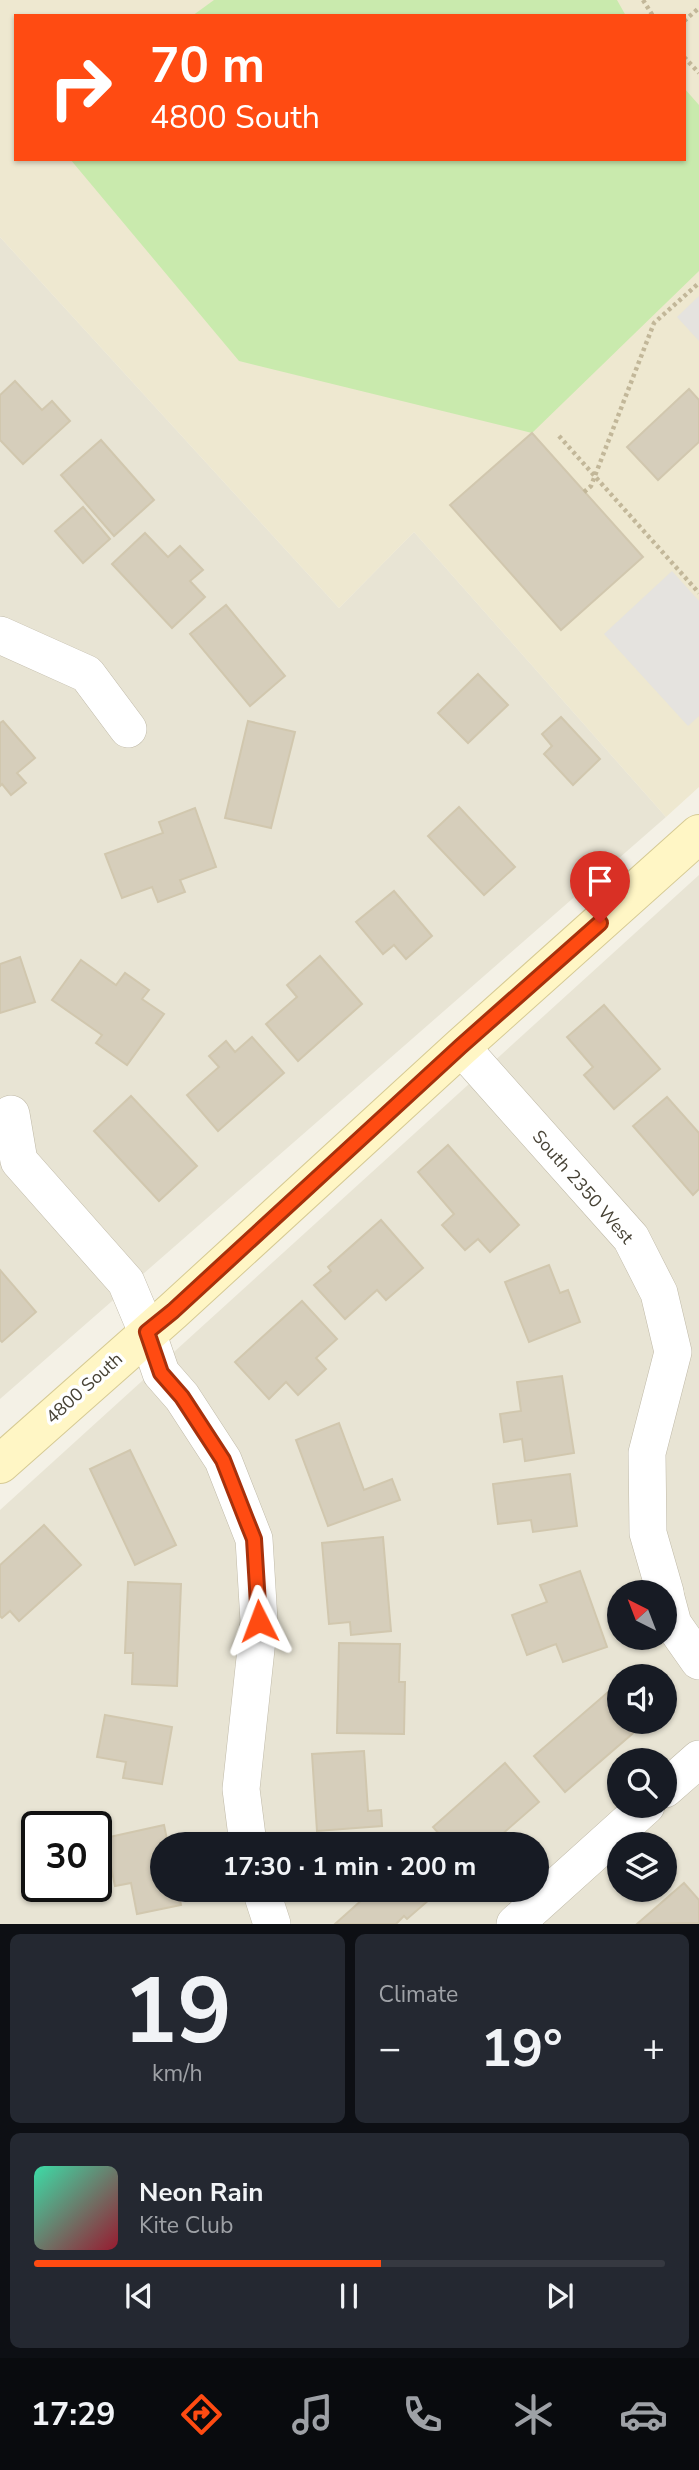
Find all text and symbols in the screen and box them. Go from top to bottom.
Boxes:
text: 70 m [150,32,265,99]
icon: right [35,42,126,133]
text: 4800 South [150,96,320,139]
pin [570,851,630,923]
icon: arrive [581,862,619,900]
street label: South 2350 West [527,1125,640,1249]
street label: 4800 South [40,1347,128,1429]
north arrow [607,1580,677,1650]
map controls [607,1580,677,1902]
position arrow [222,1584,296,1658]
button: sound [607,1664,677,1734]
button: search [607,1748,677,1818]
speed limit sign: 30 [21,1811,112,1902]
button: layers [607,1832,677,1902]
text: 17:30 · 1 min · 200 m [223,1849,476,1884]
text: 19 [123,1950,232,2074]
text: Climate [379,1979,458,2010]
text: 19° [481,2013,563,2084]
text: − [379,2023,401,2074]
text: + [642,2023,665,2074]
text: km/h [152,2058,203,2089]
text: Neon Rain [139,2175,264,2210]
text: Kite Club [139,2210,233,2241]
icon: previous [120,2277,158,2315]
icon: pause [330,2277,368,2315]
icon: next [541,2277,579,2315]
icon: directions [177,2390,226,2439]
icon: music [288,2390,337,2439]
icon: phone [398,2390,447,2439]
icon: climate [509,2390,558,2439]
icon: car [619,2390,668,2439]
text: 17:29 [31,2393,116,2436]

